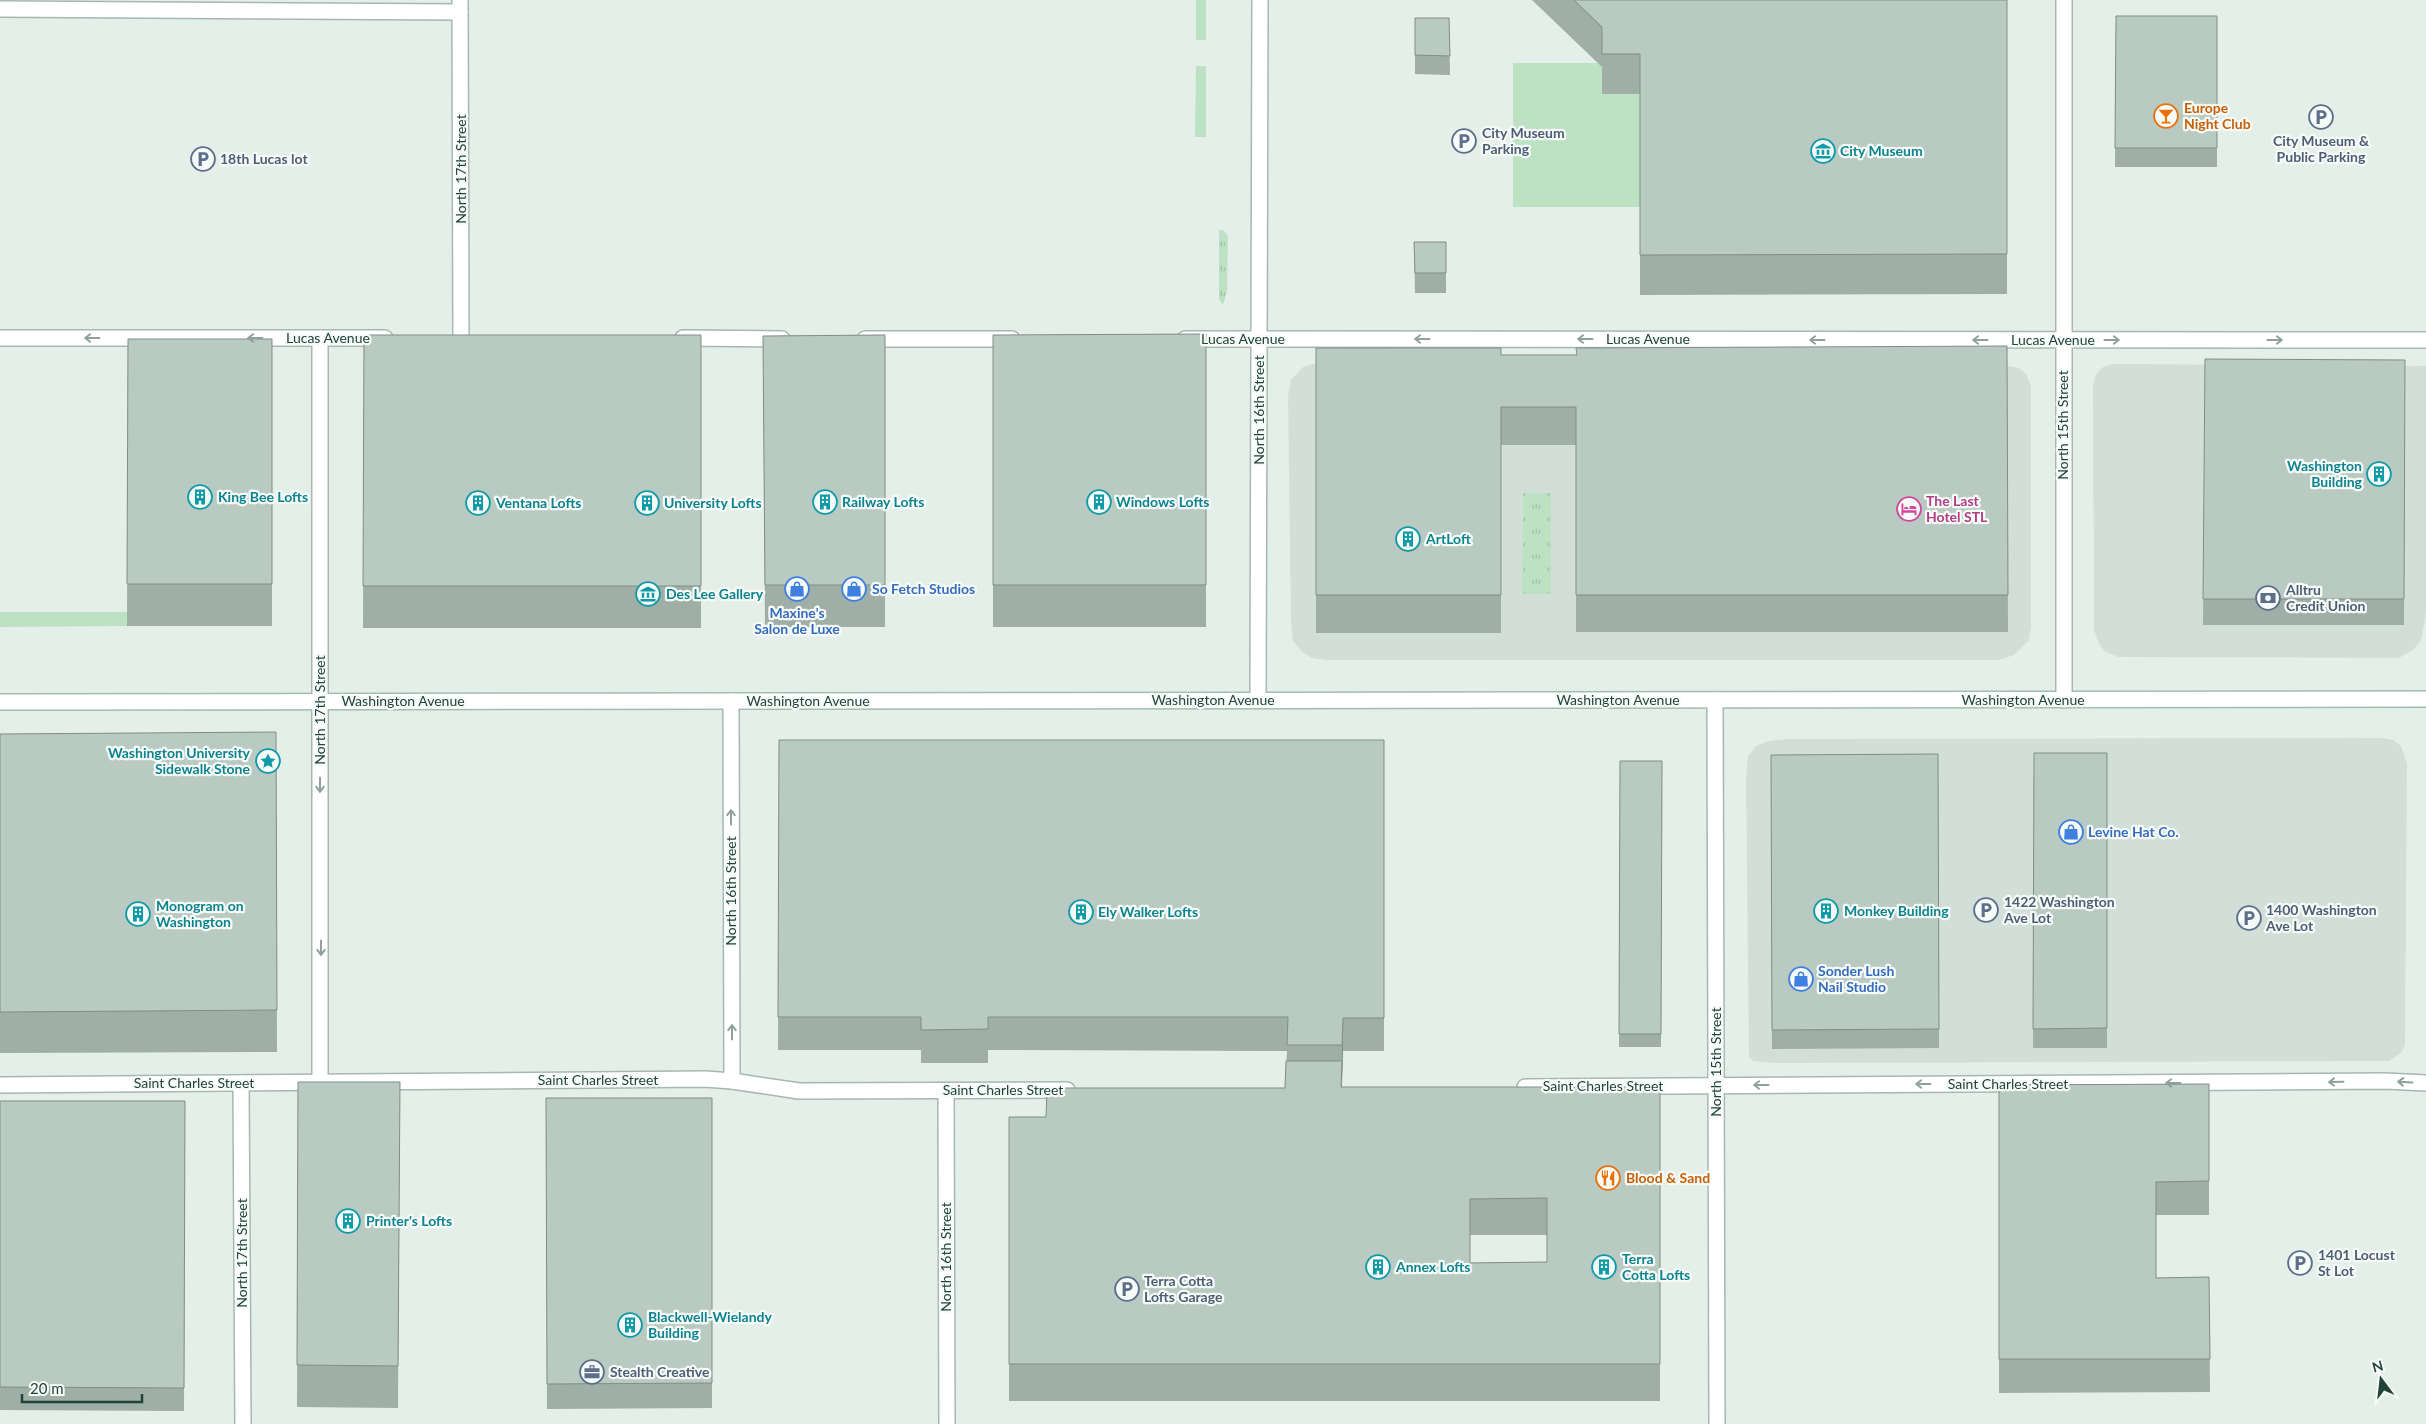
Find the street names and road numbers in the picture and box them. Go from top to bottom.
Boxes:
street label: North 17th Street [452,114,469,224]
street label: Lucas Avenue [286,329,370,346]
street label: Lucas Avenue [1201,330,1285,347]
street label: Lucas Avenue [1606,330,1690,347]
street label: Lucas Avenue [2011,331,2095,348]
street label: North 16th Street [1250,355,1267,465]
street label: North 15th Street [2054,370,2071,480]
street label: North 17th Street [311,655,328,765]
street label: Washington Avenue [1151,691,1275,708]
street label: Washington Avenue [1556,691,1680,708]
street label: Washington Avenue [1961,691,2085,708]
street label: Washington Avenue [341,692,465,709]
street label: Washington Avenue [746,692,870,709]
street label: North 16th Street [722,836,739,946]
street label: North 15th Street [1707,1007,1724,1117]
street label: Saint Charles Street [538,1071,658,1088]
street label: Saint Charles Street [134,1074,254,1091]
street label: Saint Charles Street [1948,1075,2068,1092]
street label: Saint Charles Street [1543,1077,1663,1094]
street label: Saint Charles Street [943,1081,1063,1098]
street label: North 17th Street [233,1198,250,1308]
street label: North 16th Street [937,1202,954,1312]

